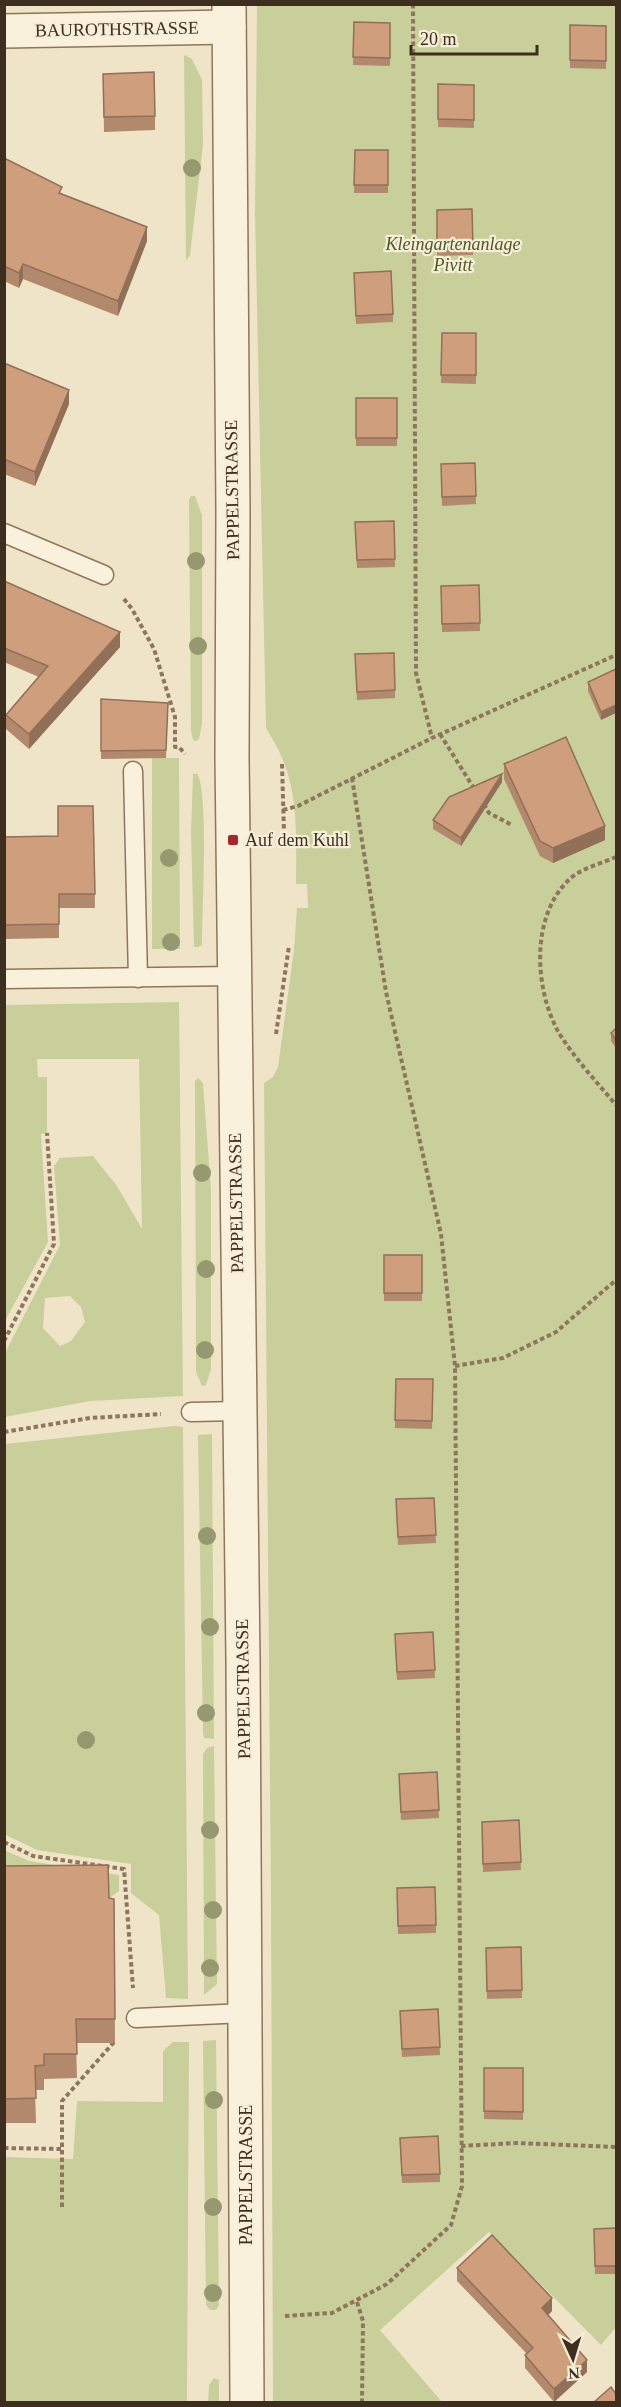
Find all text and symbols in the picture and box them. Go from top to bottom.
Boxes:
street label: BAUROTHSTRASSE [35,18,199,40]
scale bar [411,18,537,56]
text: 20 m [420,29,457,49]
park label: Kleingartenanlage Pivitt [385,234,521,275]
street label: PAPPELSTRASSE [221,420,243,560]
place label: Auf dem Kuhl [245,830,349,850]
marker: Auf dem Kuhl [226,833,240,847]
street label: PAPPELSTRASSE [225,1133,247,1273]
street label: PAPPELSTRASSE [232,1619,254,1759]
street label: PAPPELSTRASSE [236,2105,256,2245]
north arrow [543,2329,603,2389]
text: N [567,2365,580,2382]

